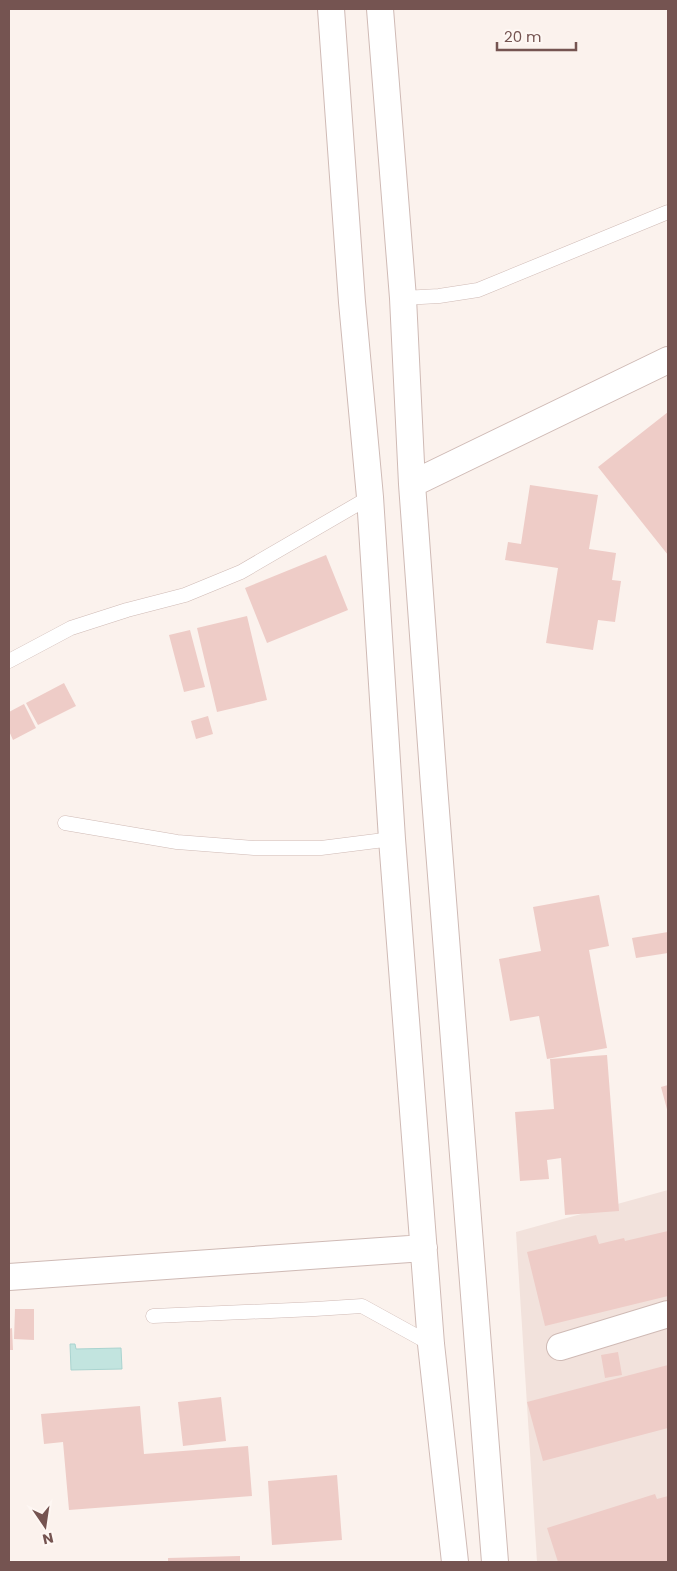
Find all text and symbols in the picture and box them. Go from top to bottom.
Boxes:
scale bar [497,20,576,52]
text: 20 m [504,26,542,47]
north arrow [20,1501,70,1551]
text: N [41,1528,55,1550]

